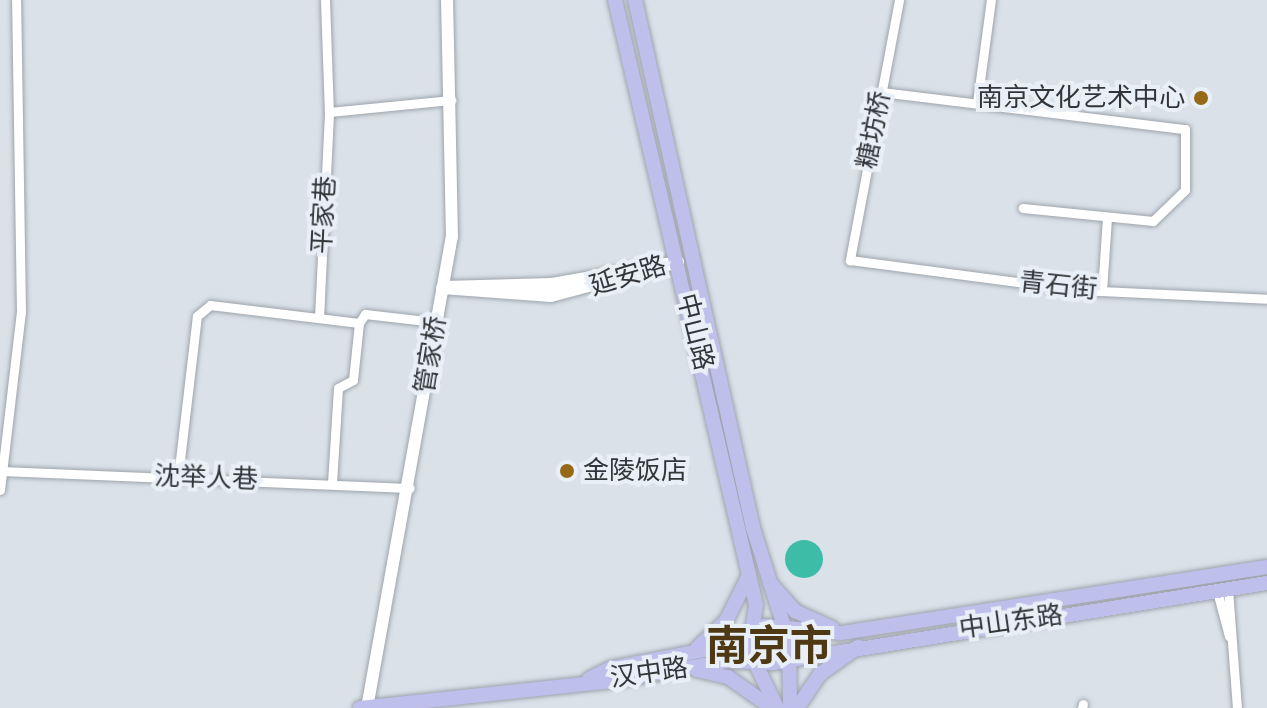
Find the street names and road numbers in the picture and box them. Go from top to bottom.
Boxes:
street label: 糖坊桥 [851,89,897,171]
street label: 平家巷 [306,175,342,255]
street label: 延安路 [586,250,670,302]
street label: 青石街 [1018,266,1098,306]
street label: 中山路 [670,290,720,374]
street label: 管家桥 [409,314,453,396]
street label: 沈举人巷 [153,461,259,495]
street label: 中山东路 [957,599,1065,645]
street label: 汉中路 [608,652,690,694]

